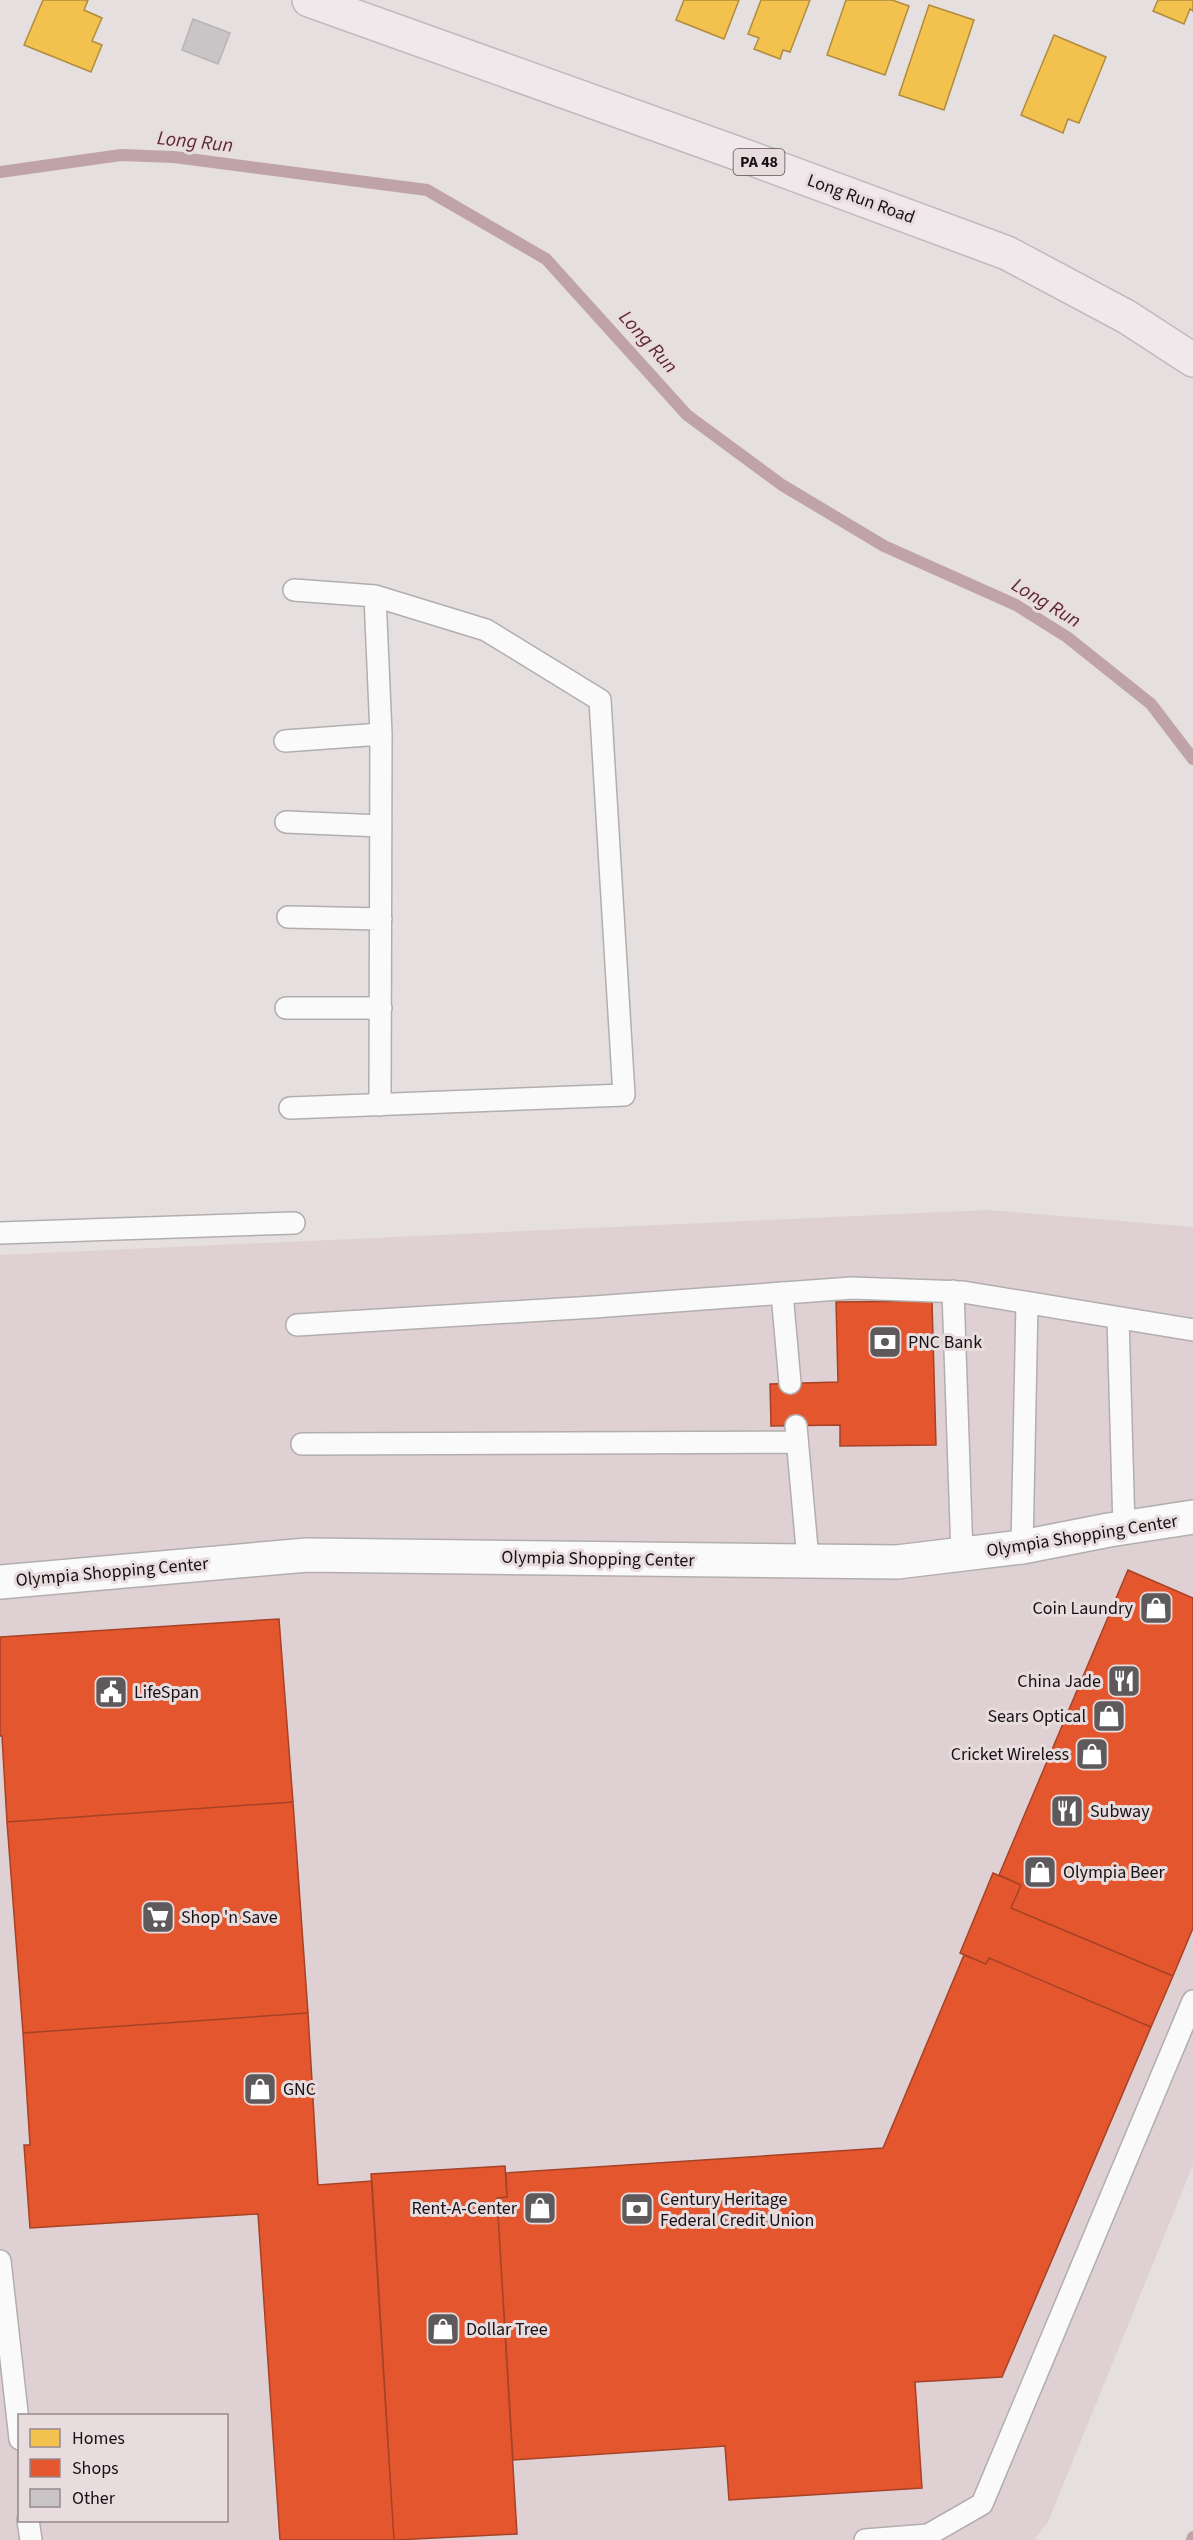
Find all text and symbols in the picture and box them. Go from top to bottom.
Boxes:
water label: Long Run [156,124,234,160]
road number: PA 48 [734,149,784,175]
street label: Long Run Road [804,168,918,230]
water label: Long Run [612,304,684,380]
water label: Long Run [1006,571,1086,635]
bank icon: PNC Bank [867,1324,903,1360]
place label: PNC Bank [908,1330,982,1355]
street label: Olympia Shopping Center [985,1508,1180,1563]
street label: Olympia Shopping Center [501,1545,696,1573]
street label: Olympia Shopping Center [15,1551,210,1593]
shop icon: Coin Laundry [1138,1590,1174,1626]
place label: Coin Laundry [1033,1596,1134,1621]
restaurant icon: China Jade [1106,1663,1142,1699]
place label: China Jade [1017,1669,1101,1694]
public building icon: LifeSpan [93,1674,129,1710]
place label: LifeSpan [134,1680,199,1705]
shop icon: Sears Optical [1091,1698,1127,1734]
place label: Sears Optical [987,1704,1086,1729]
shop icon: Cricket Wireless [1074,1736,1110,1772]
place label: Cricket Wireless [951,1742,1069,1767]
restaurant icon: Subway [1049,1793,1085,1829]
place label: Subway [1090,1799,1150,1824]
shop icon: Olympia Beer [1022,1854,1058,1890]
place label: Olympia Beer [1063,1860,1165,1885]
supermarket icon: Shop 'n Save [140,1899,176,1935]
place label: Shop 'n Save [181,1905,278,1930]
shop icon: GNC [242,2071,278,2107]
place label: GNC [283,2077,316,2102]
place label: Century Heritage Federal Credit Union [660,2187,814,2233]
shop icon: Rent-A-Center [522,2190,558,2226]
bank icon: Century Heritage Federal Credit Union [619,2191,655,2227]
place label: Rent-A-Center [412,2196,518,2221]
shop icon: Dollar Tree [425,2311,461,2347]
place label: Dollar Tree [466,2317,548,2342]
legend [18,2414,228,2522]
text: Homes [72,2426,125,2451]
text: Shops [72,2456,119,2481]
text: Other [72,2486,116,2511]

